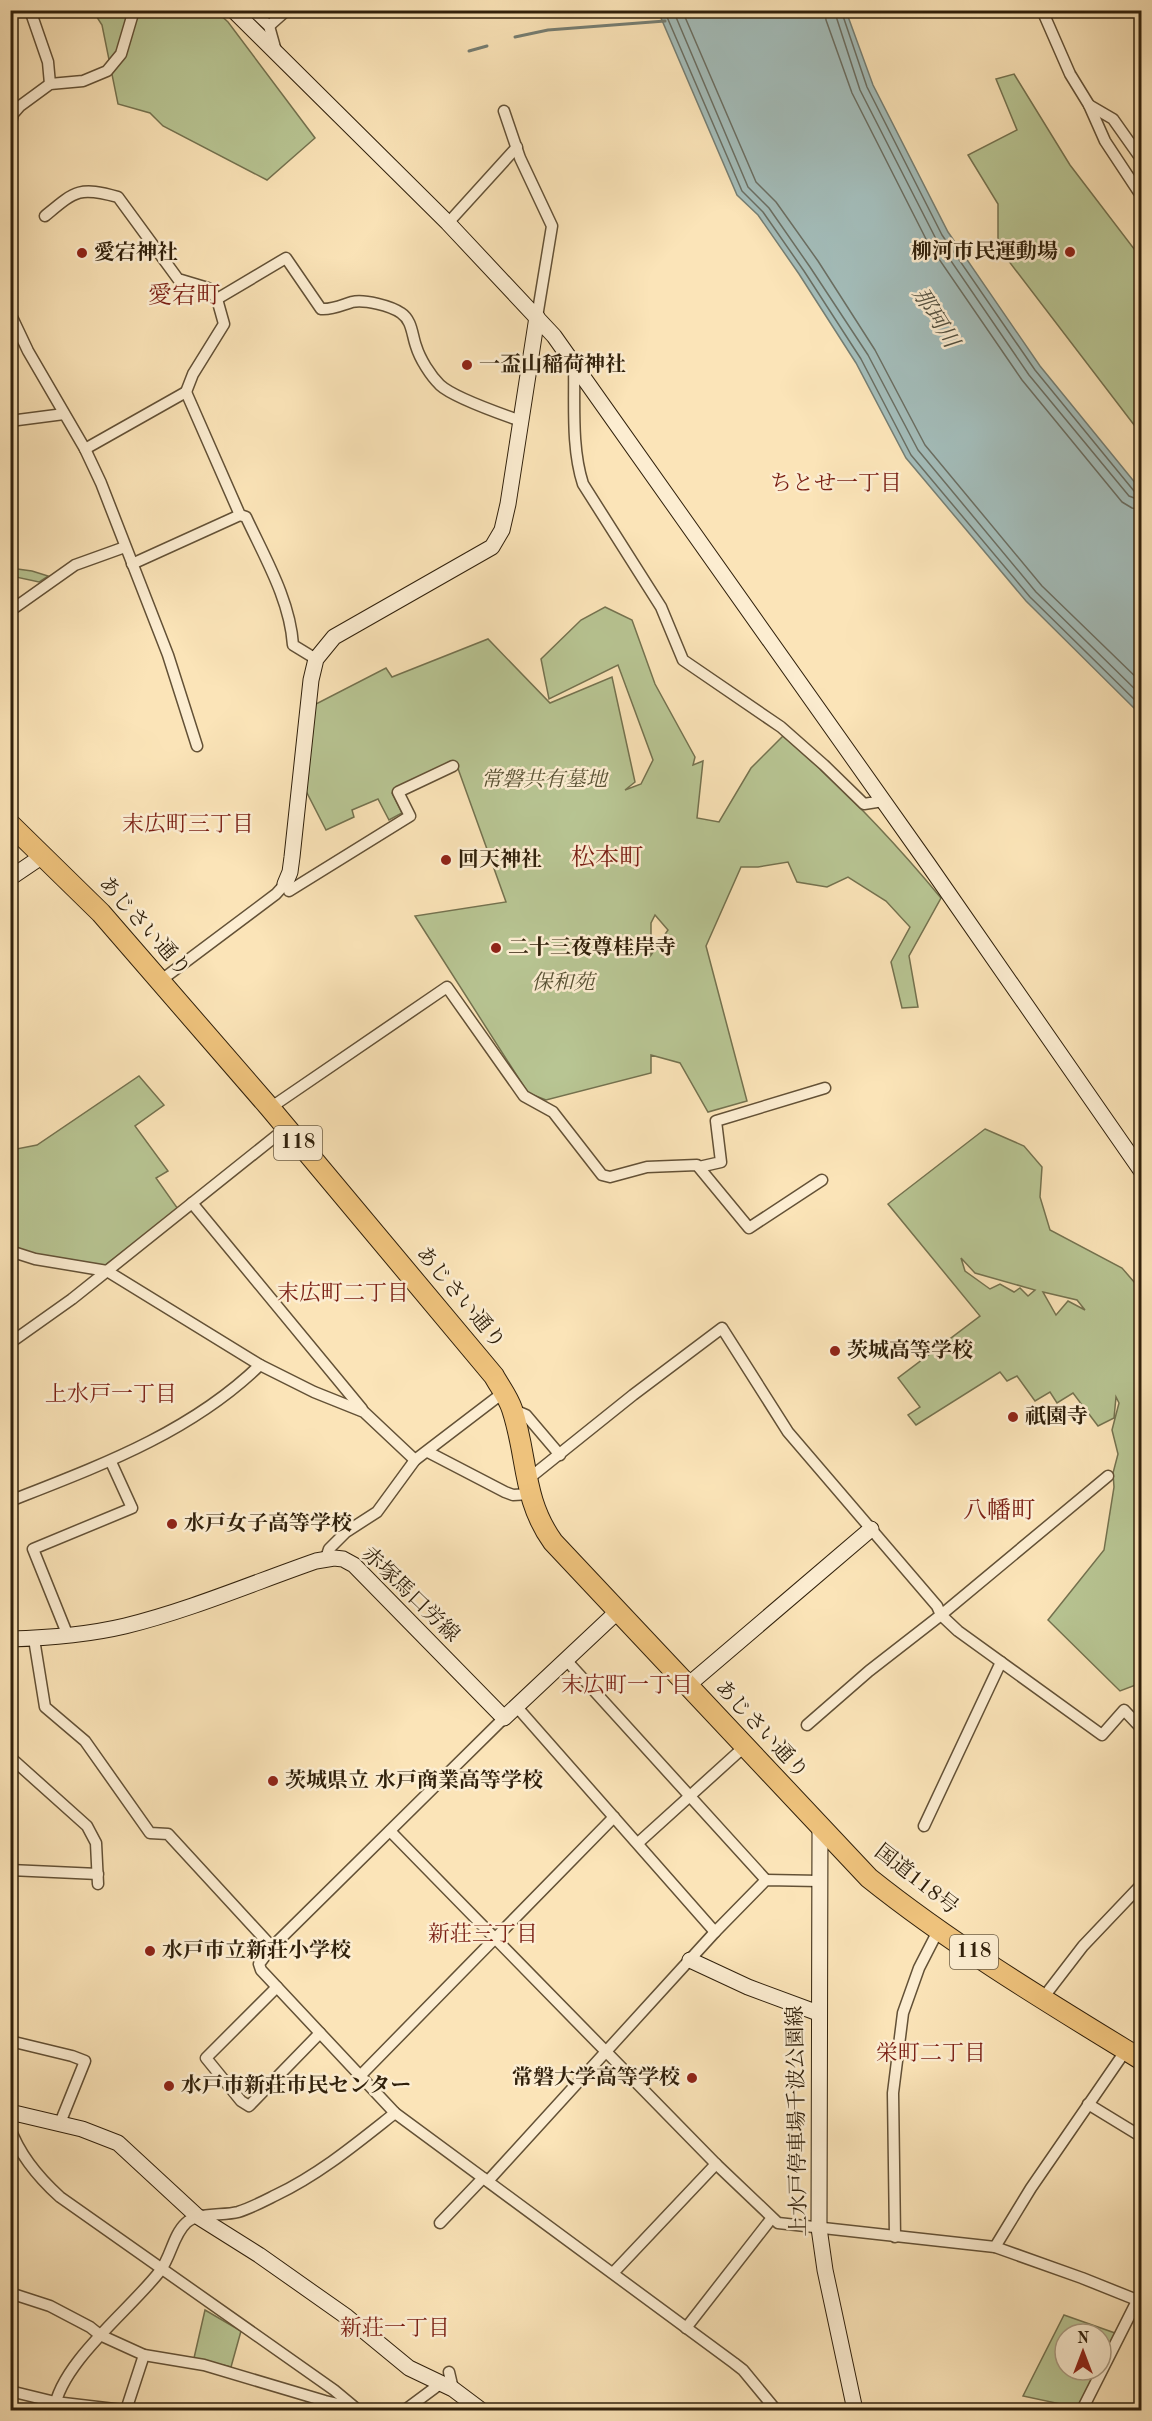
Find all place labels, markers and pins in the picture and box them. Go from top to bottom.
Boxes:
place label: 柳河市民運動場 [911,239,1058,263]
place label: 愛宕神社 [94,241,178,264]
marker: 柳河市民運動場 [1063,245,1077,259]
marker: 愛宕神社 [75,246,89,260]
place label: 一盃山稲荷神社 [479,353,626,376]
marker: 一盃山稲荷神社 [460,358,474,372]
place label: 回天神社 [458,848,542,871]
marker: 回天神社 [439,853,453,867]
place label: 二十三夜尊桂岸寺 [508,935,676,959]
marker: 二十三夜尊桂岸寺 [489,941,503,955]
place label: 茨城高等学校 [847,1339,973,1362]
marker: 茨城高等学校 [828,1344,842,1358]
place label: 祇園寺 [1025,1405,1088,1428]
marker: 祇園寺 [1006,1410,1020,1424]
place label: 水戸女子高等学校 [184,1512,352,1535]
marker: 水戸女子高等学校 [165,1517,179,1531]
place label: 茨城県立 水戸商業高等学校 [285,1769,543,1792]
marker: 茨城県立 水戸商業高等学校 [266,1774,280,1788]
place label: 水戸市立新荘小学校 [162,1939,351,1962]
marker: 水戸市立新荘小学校 [143,1944,157,1958]
place label: 常磐大学高等学校 [512,2066,680,2089]
marker: 常磐大学高等学校 [685,2071,699,2085]
place label: 水戸市新荘市民センター [181,2074,411,2097]
marker: 水戸市新荘市民センター [162,2079,176,2093]

